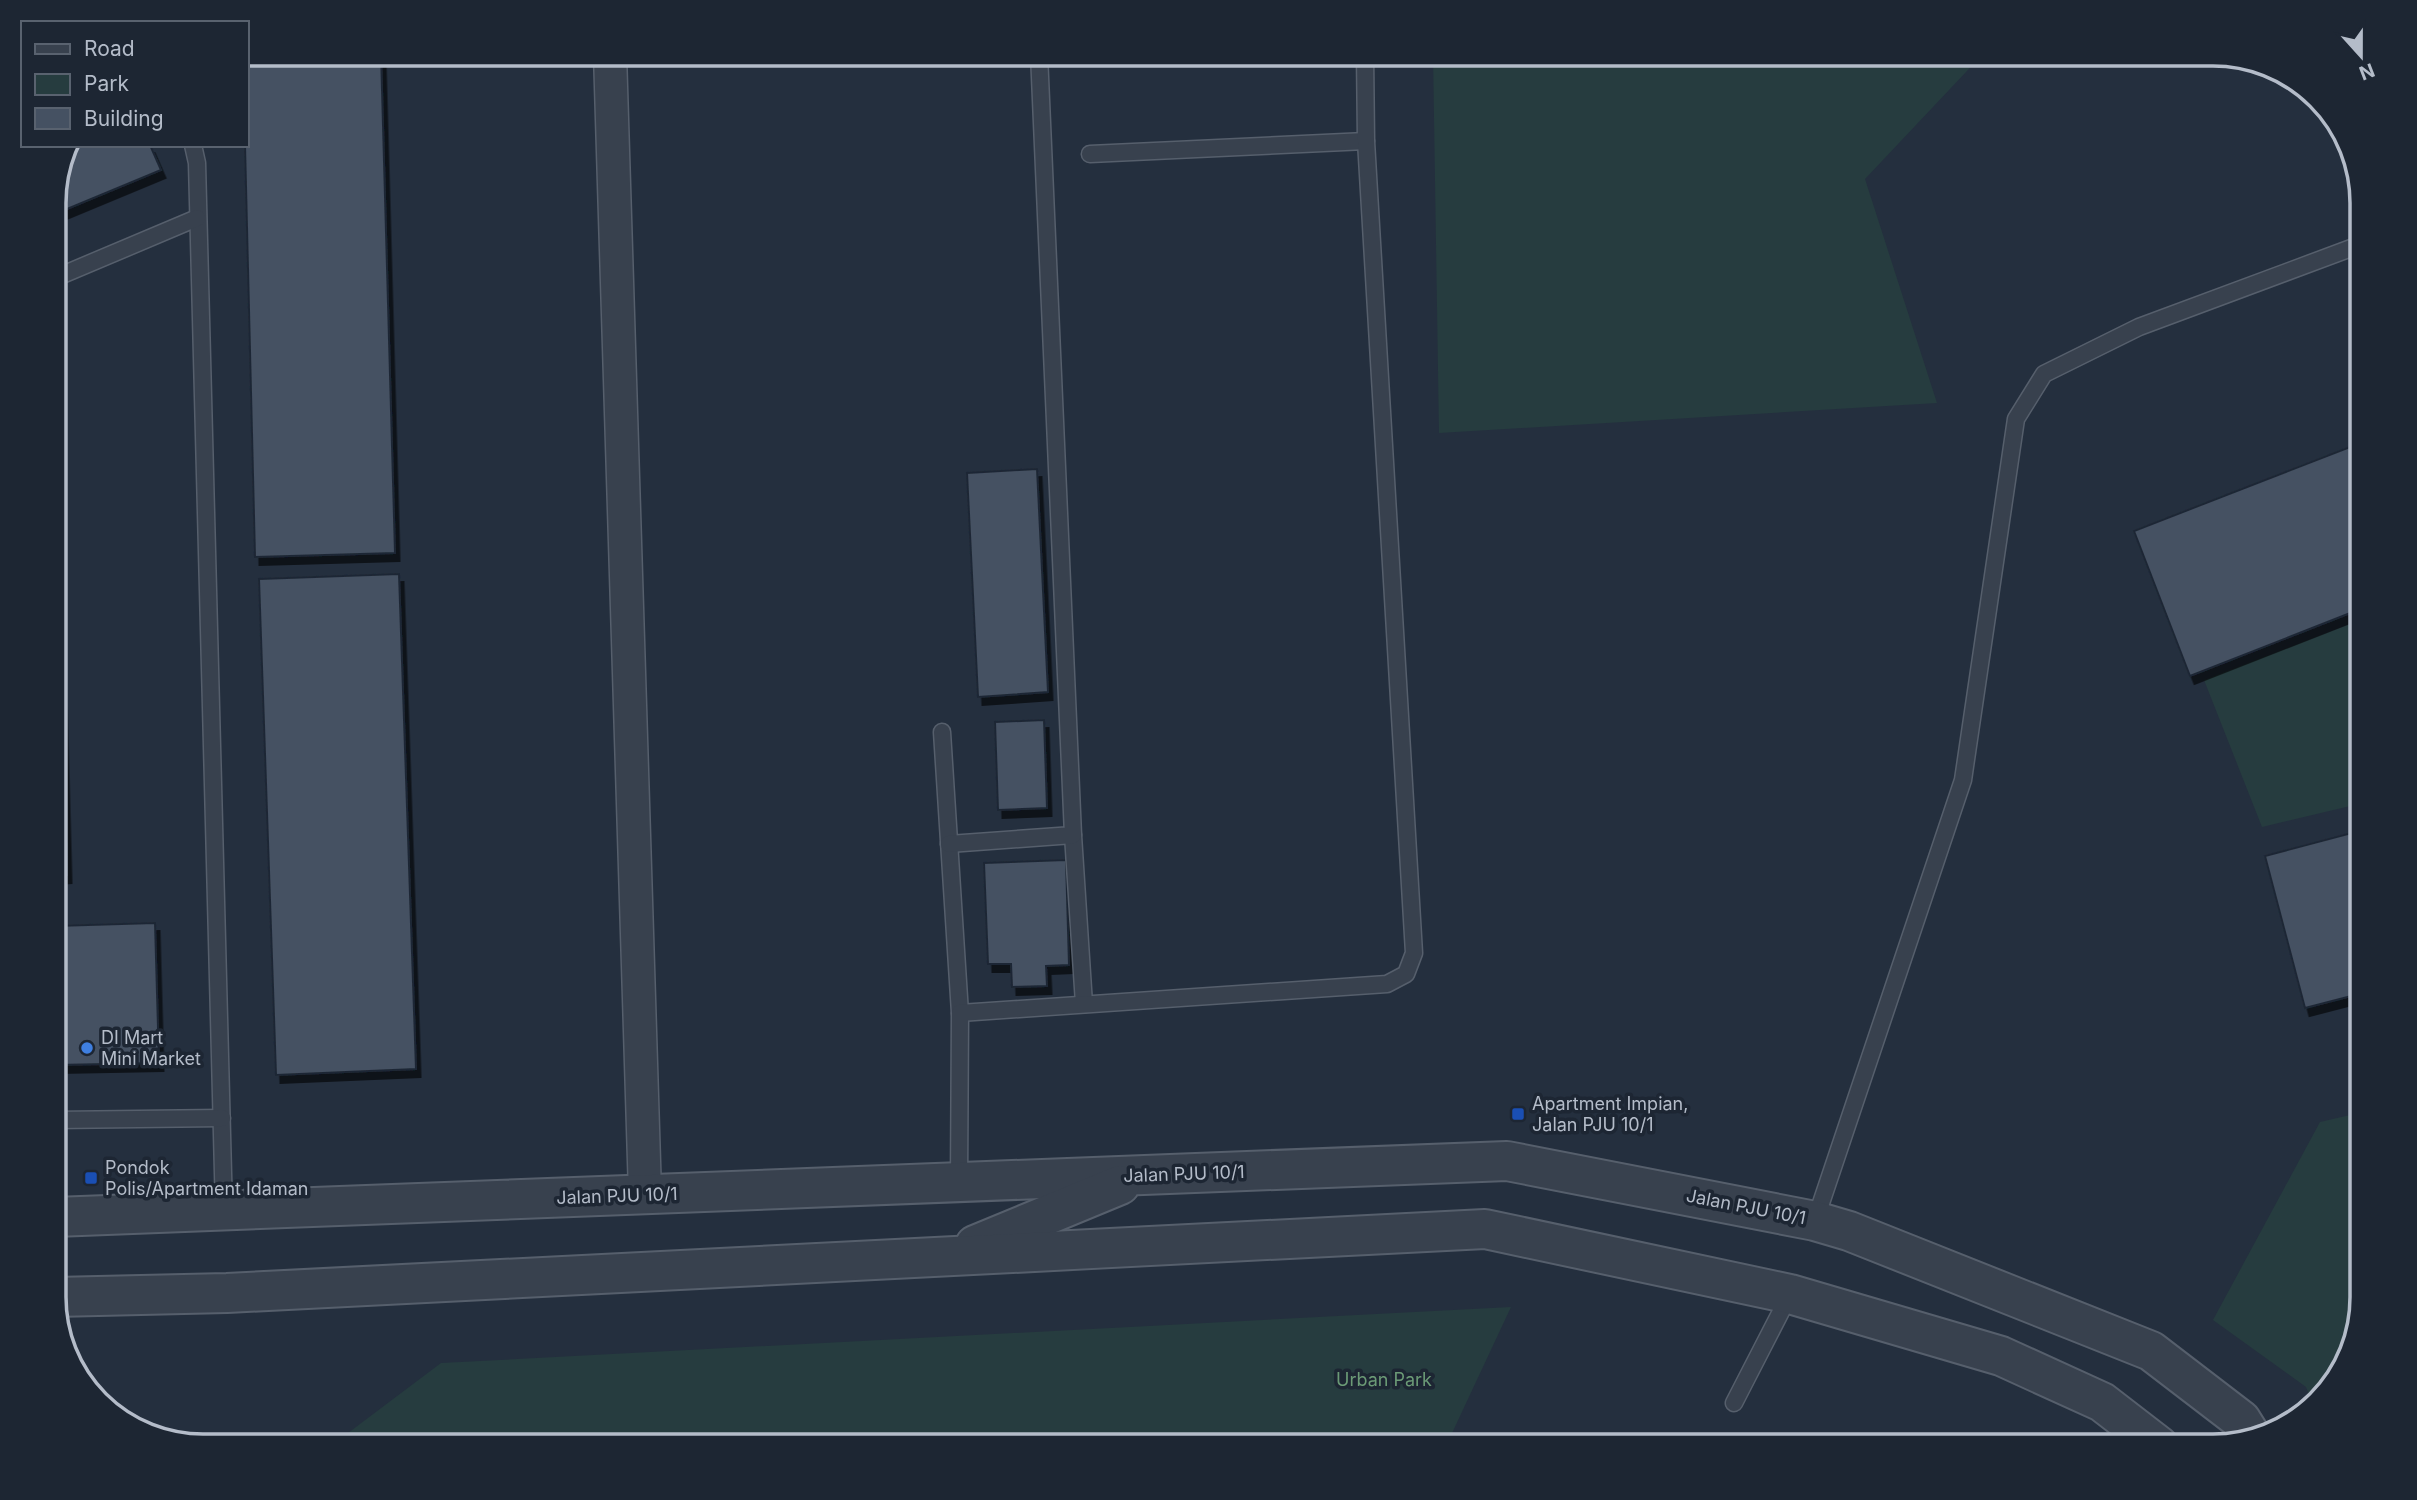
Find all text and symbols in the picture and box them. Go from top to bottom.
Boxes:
legend [21,21,248,147]
north arrow [2326,21,2396,91]
text: Road [84,36,135,61]
text: N [2356,58,2378,85]
text: Park [84,71,129,96]
text: Building [84,106,164,131]
place label: DI Mart Mini Market [101,1027,201,1069]
marker: DI Mart Mini Market [79,1040,95,1056]
place label: Apartment Impian, Jalan PJU 10/1 [1532,1093,1688,1135]
marker: Apartment Impian, Jalan PJU 10/1 [1510,1106,1526,1122]
place label: Pondok Polis/Apartment Idaman [105,1157,308,1199]
street label: Jalan PJU 10/1 [1123,1161,1245,1186]
marker: Pondok Polis/Apartment Idaman [83,1170,99,1186]
street label: Jalan PJU 10/1 [556,1183,678,1208]
street label: Jalan PJU 10/1 [1684,1185,1808,1228]
park label: Urban Park [1336,1369,1432,1390]

